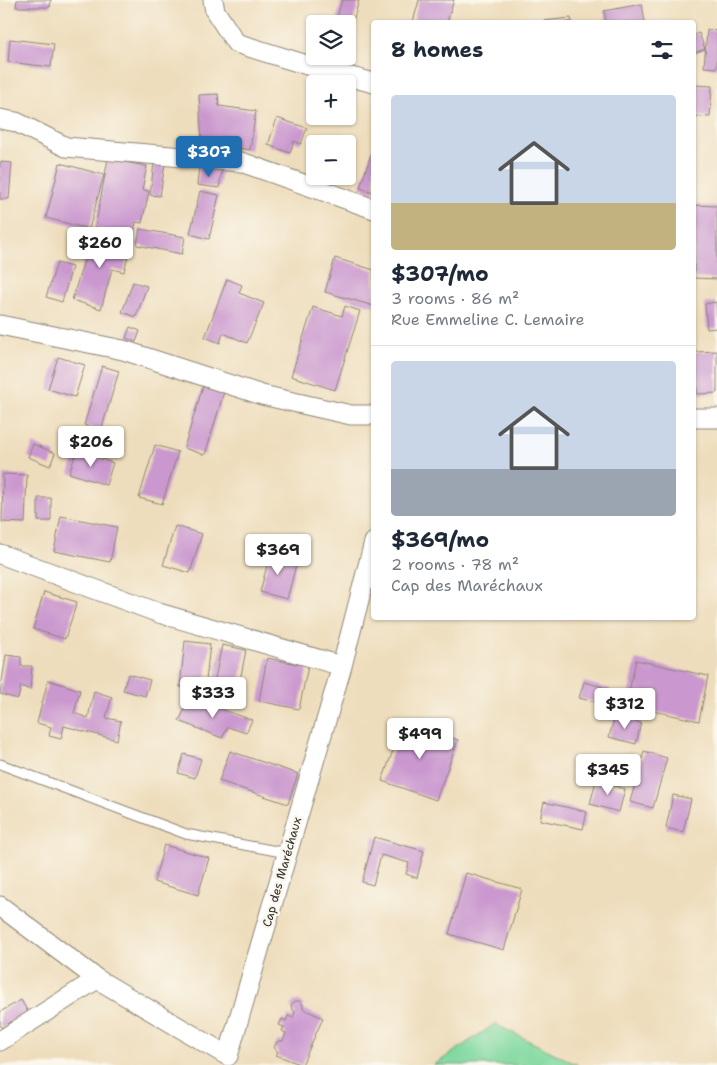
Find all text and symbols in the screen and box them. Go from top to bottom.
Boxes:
map controls [306,15,356,185]
button: layers [306,15,356,65]
text: 8 homes [391,36,483,64]
icon: filters [648,36,676,64]
button: + [306,75,356,125]
icon: home [489,128,579,218]
button: − [306,135,356,185]
pin: $307 [179,136,239,178]
text: $307 [187,141,231,162]
pin: $260 [70,226,130,269]
text: $260 [78,232,122,253]
text: $307/mo [391,260,489,288]
text: 3 rooms · 86 m² [391,288,519,309]
text: Rue Emmeline C. Lemaire [391,309,584,330]
icon: home [489,393,579,483]
pin: $206 [61,426,121,468]
text: $206 [69,431,113,452]
text: $369/mo [391,526,489,554]
pin: $369 [248,534,308,576]
text: $369 [256,539,300,560]
text: 2 rooms · 78 m² [391,554,519,575]
text: Cap des Maréchaux [391,575,543,596]
pin: $333 [183,676,243,719]
text: $333 [191,682,235,703]
pin: $312 [595,688,655,730]
text: $312 [605,693,645,714]
pin: $499 [390,718,450,760]
text: $499 [398,723,442,744]
pin: $345 [578,754,638,796]
text: $345 [587,759,629,780]
street label: Cap des Maréchaux [259,815,305,929]

